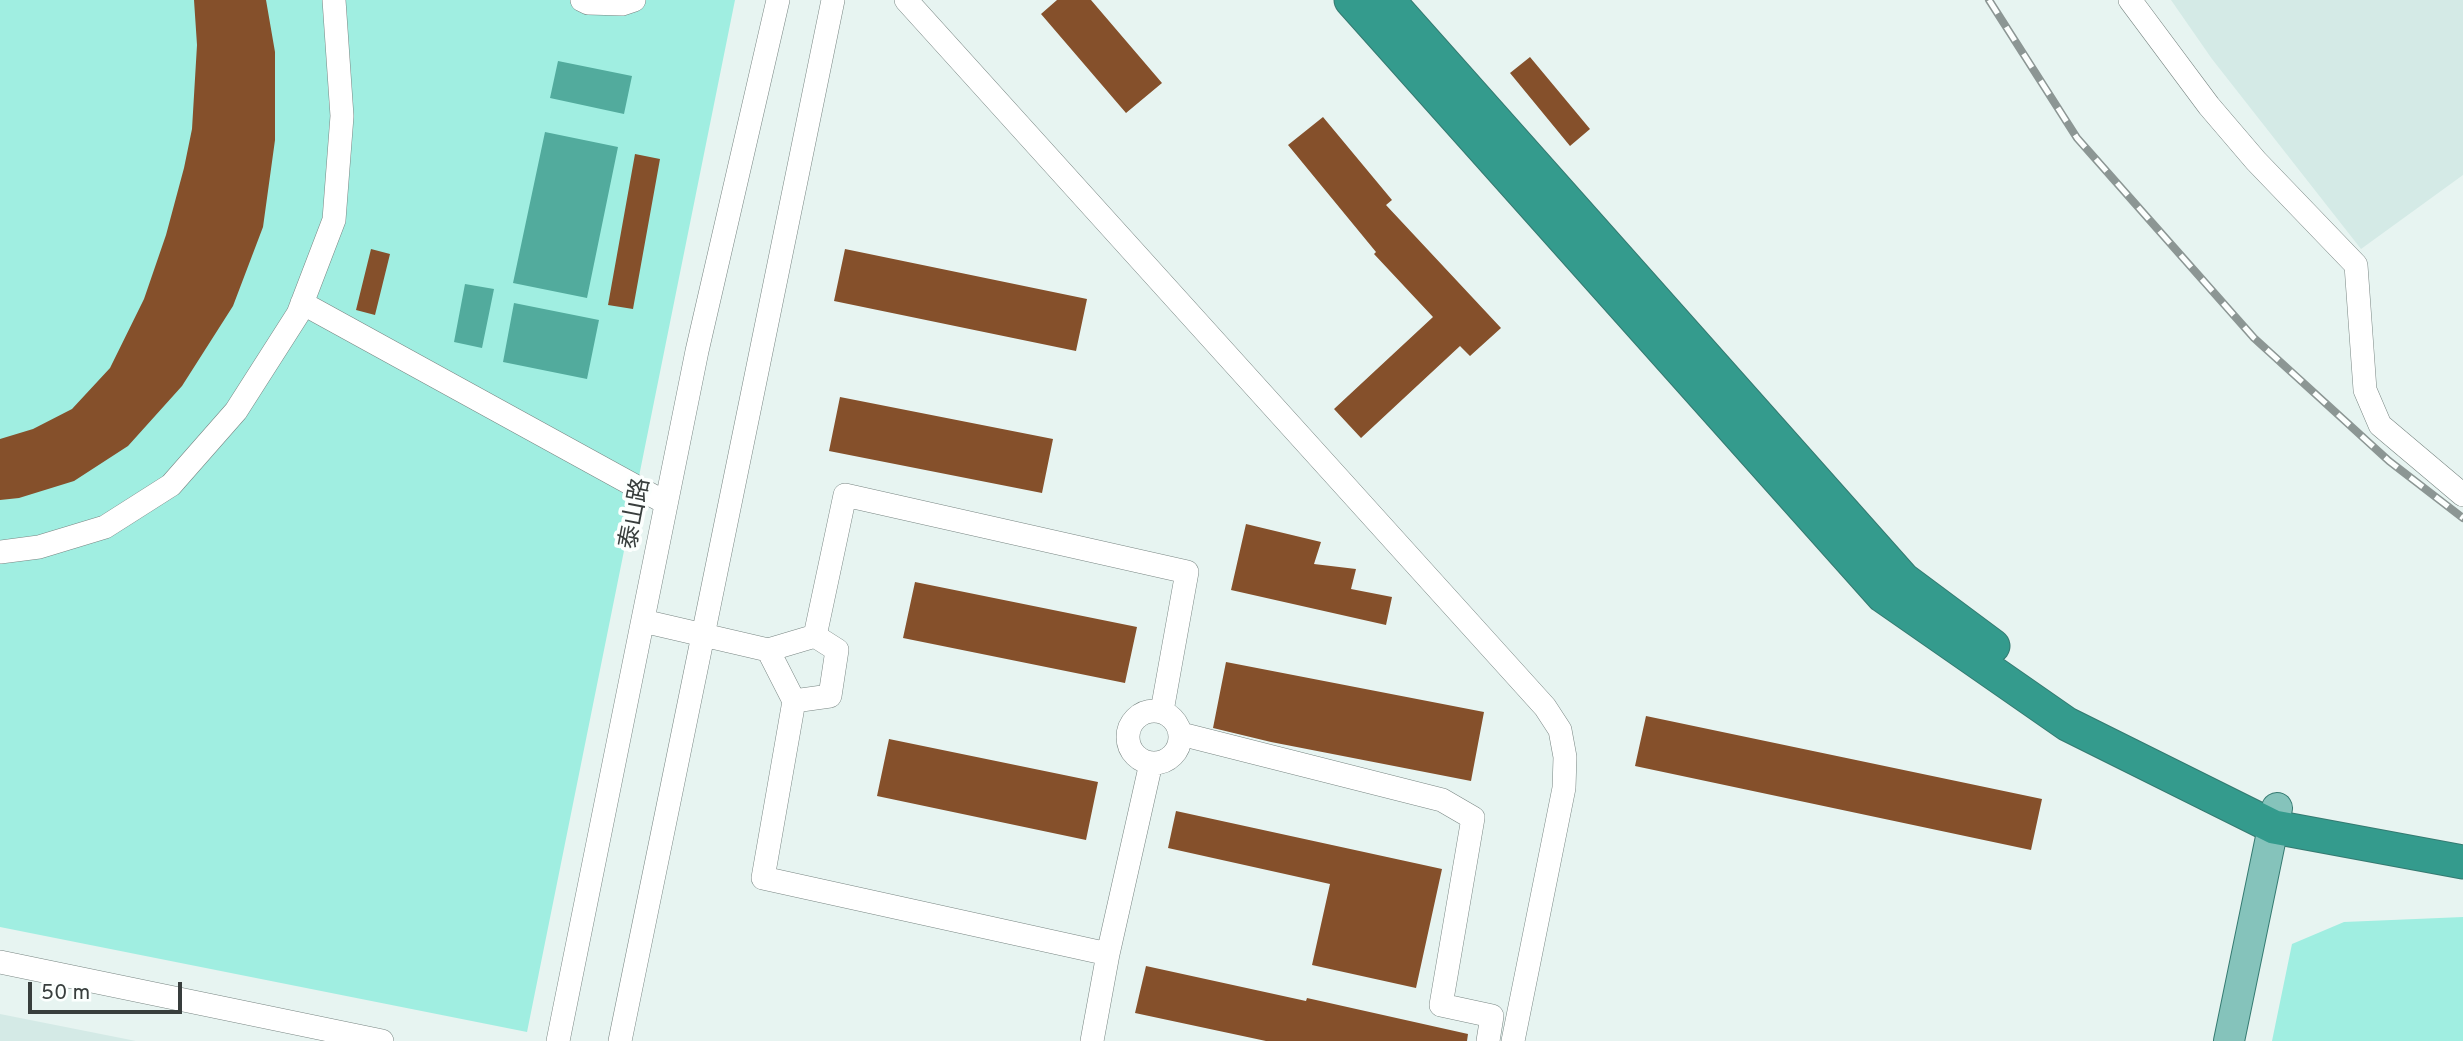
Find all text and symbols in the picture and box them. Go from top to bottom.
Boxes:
street label: 泰山路 [616,476,658,552]
scale bar [32,968,186,1012]
text: 50 m [41,980,90,1007]

